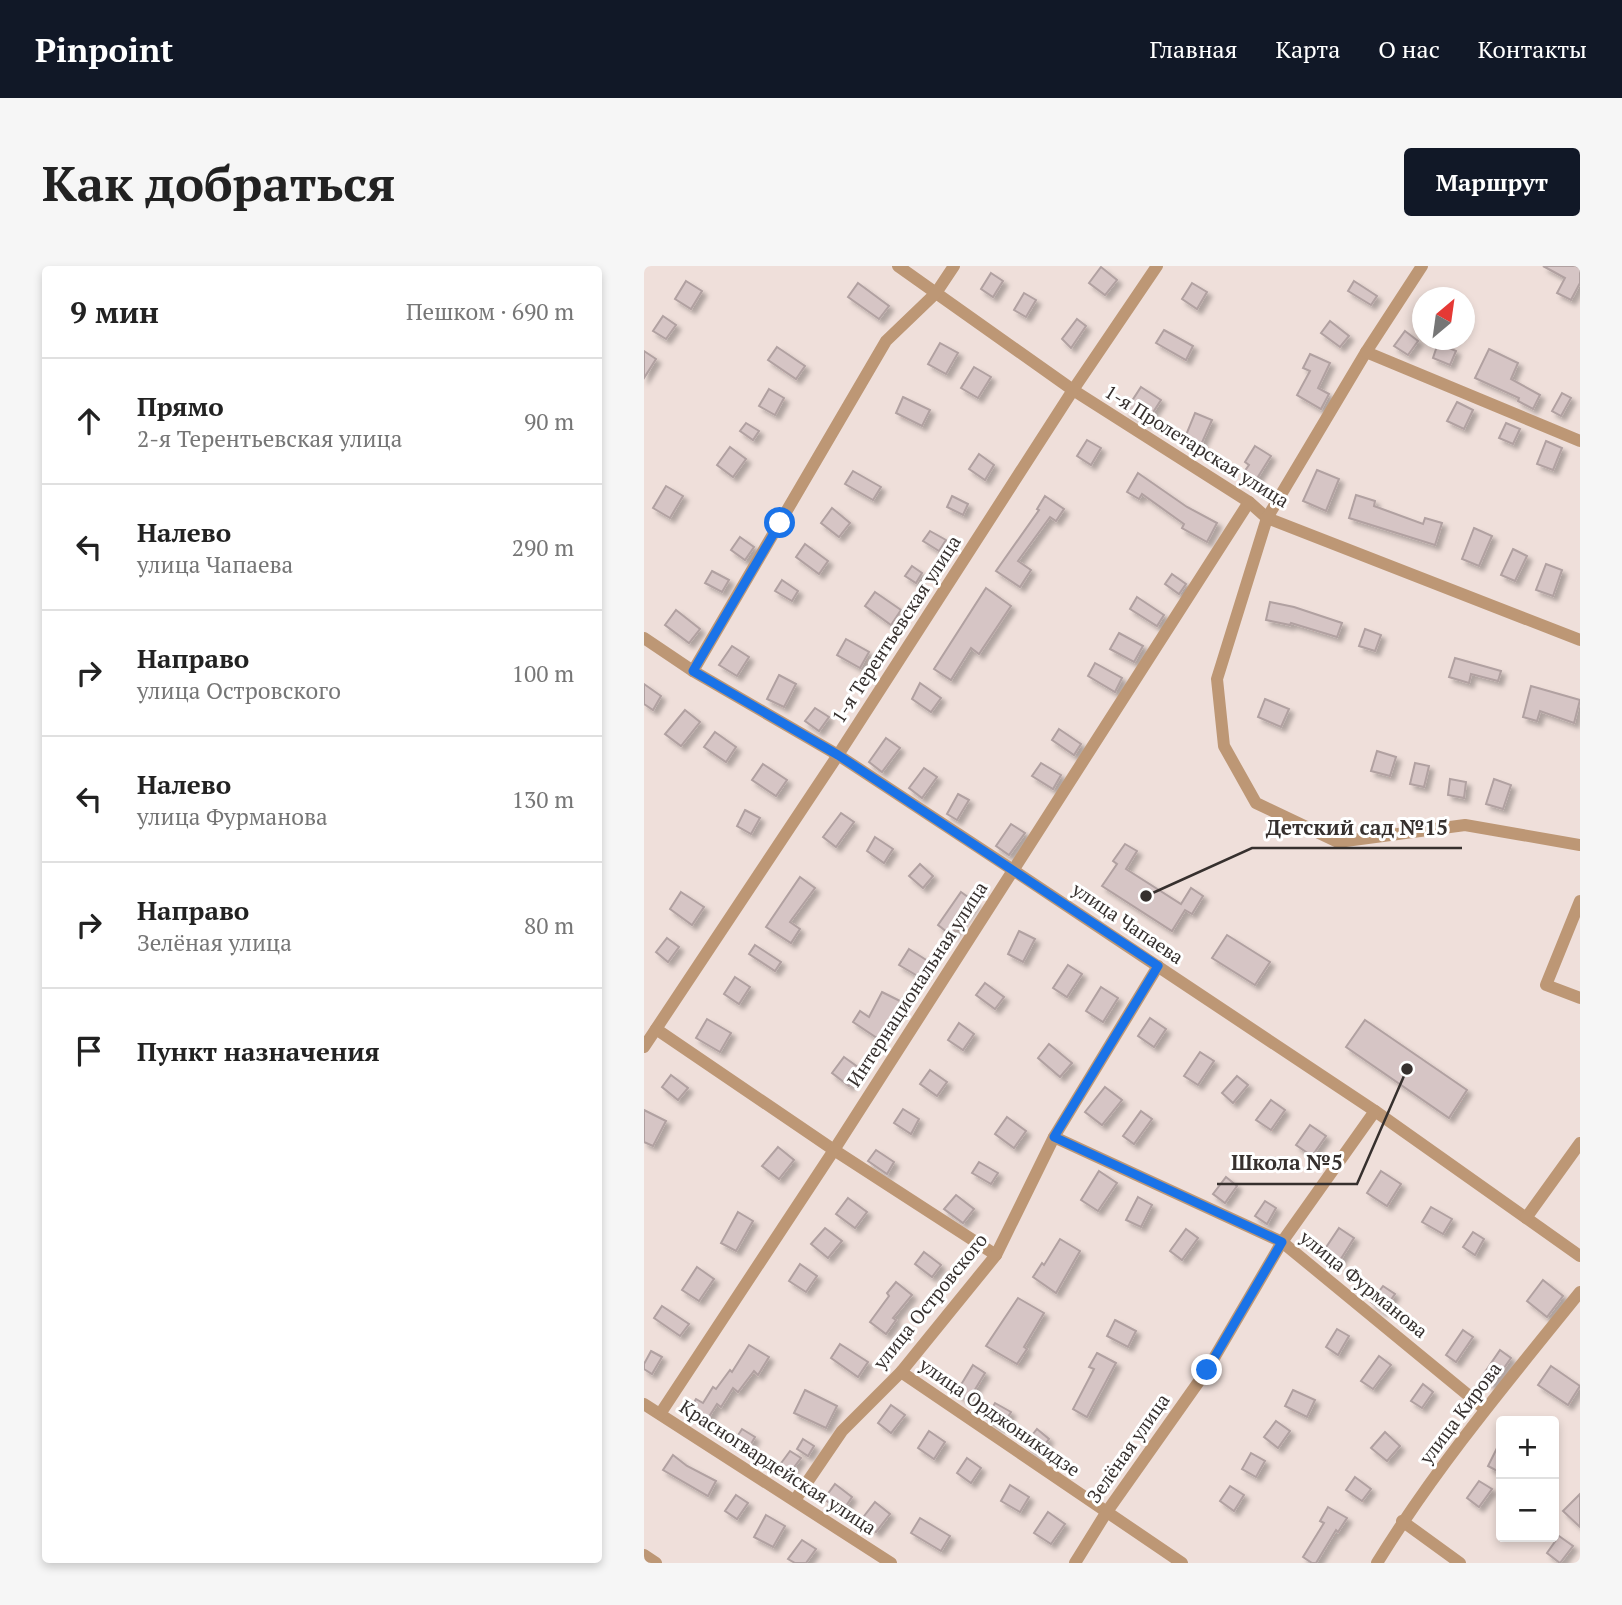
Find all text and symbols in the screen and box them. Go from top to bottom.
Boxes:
text: Pinpoint [35,28,173,71]
text: Главная [1149,33,1237,65]
text: Карта [1275,33,1340,65]
text: О нас [1378,33,1440,65]
text: Контакты [1478,33,1587,65]
button: Маршрут [1404,148,1580,216]
text: Как добраться [42,150,396,215]
north arrow [1412,287,1475,350]
text: 9 мин [70,292,159,332]
text: Пешком · 690 m [406,296,574,327]
street label: 1-я Пролетарская улица [1100,379,1294,513]
text: Прямо [137,389,224,423]
icon: ahead [70,402,108,440]
text: 90 m [524,406,574,437]
text: 2-я Терентьевская улица [137,423,402,454]
route start [764,507,795,538]
text: Налево [137,515,231,549]
icon: left [70,528,108,566]
street label: 1-я Терентьевская улица [825,530,966,727]
text: 290 m [512,532,574,563]
text: улица Чапаева [137,549,293,580]
text: Направо [137,641,249,675]
icon: right [70,654,108,692]
text: 100 m [512,658,574,689]
text: улица Островского [137,675,341,706]
text: Налево [137,767,231,801]
icon: left [70,780,108,818]
text: 130 m [512,784,574,815]
text: улица Фурманова [137,801,328,832]
callout: Детский сад №15 [1252,806,1462,848]
text: Детский сад №15 [1266,813,1448,841]
street label: Интернациональная улица [841,876,993,1091]
street label: улица Чапаева [1067,876,1189,969]
text: Направо [137,893,249,927]
icon: right [70,906,108,944]
text: 80 m [524,910,574,941]
text: Зелёная улица [137,927,292,958]
icon: arrive [70,1032,108,1070]
text: Пункт назначения [137,1034,380,1068]
callout: Школа №5 [1217,1142,1357,1184]
text: Школа №5 [1231,1148,1343,1176]
street label: улица Фурманова [1294,1224,1434,1343]
street label: улица Островского [866,1227,992,1375]
street label: улица Орджоникидзе [914,1351,1086,1482]
route end [1191,1354,1222,1385]
street label: улица Кирова [1412,1356,1506,1470]
street label: Зелёная улица [1081,1388,1175,1507]
street label: Красногвардейская улица [675,1394,882,1540]
map controls [1496,1416,1559,1542]
button: + [1496,1416,1559,1479]
button: − [1496,1479,1559,1542]

